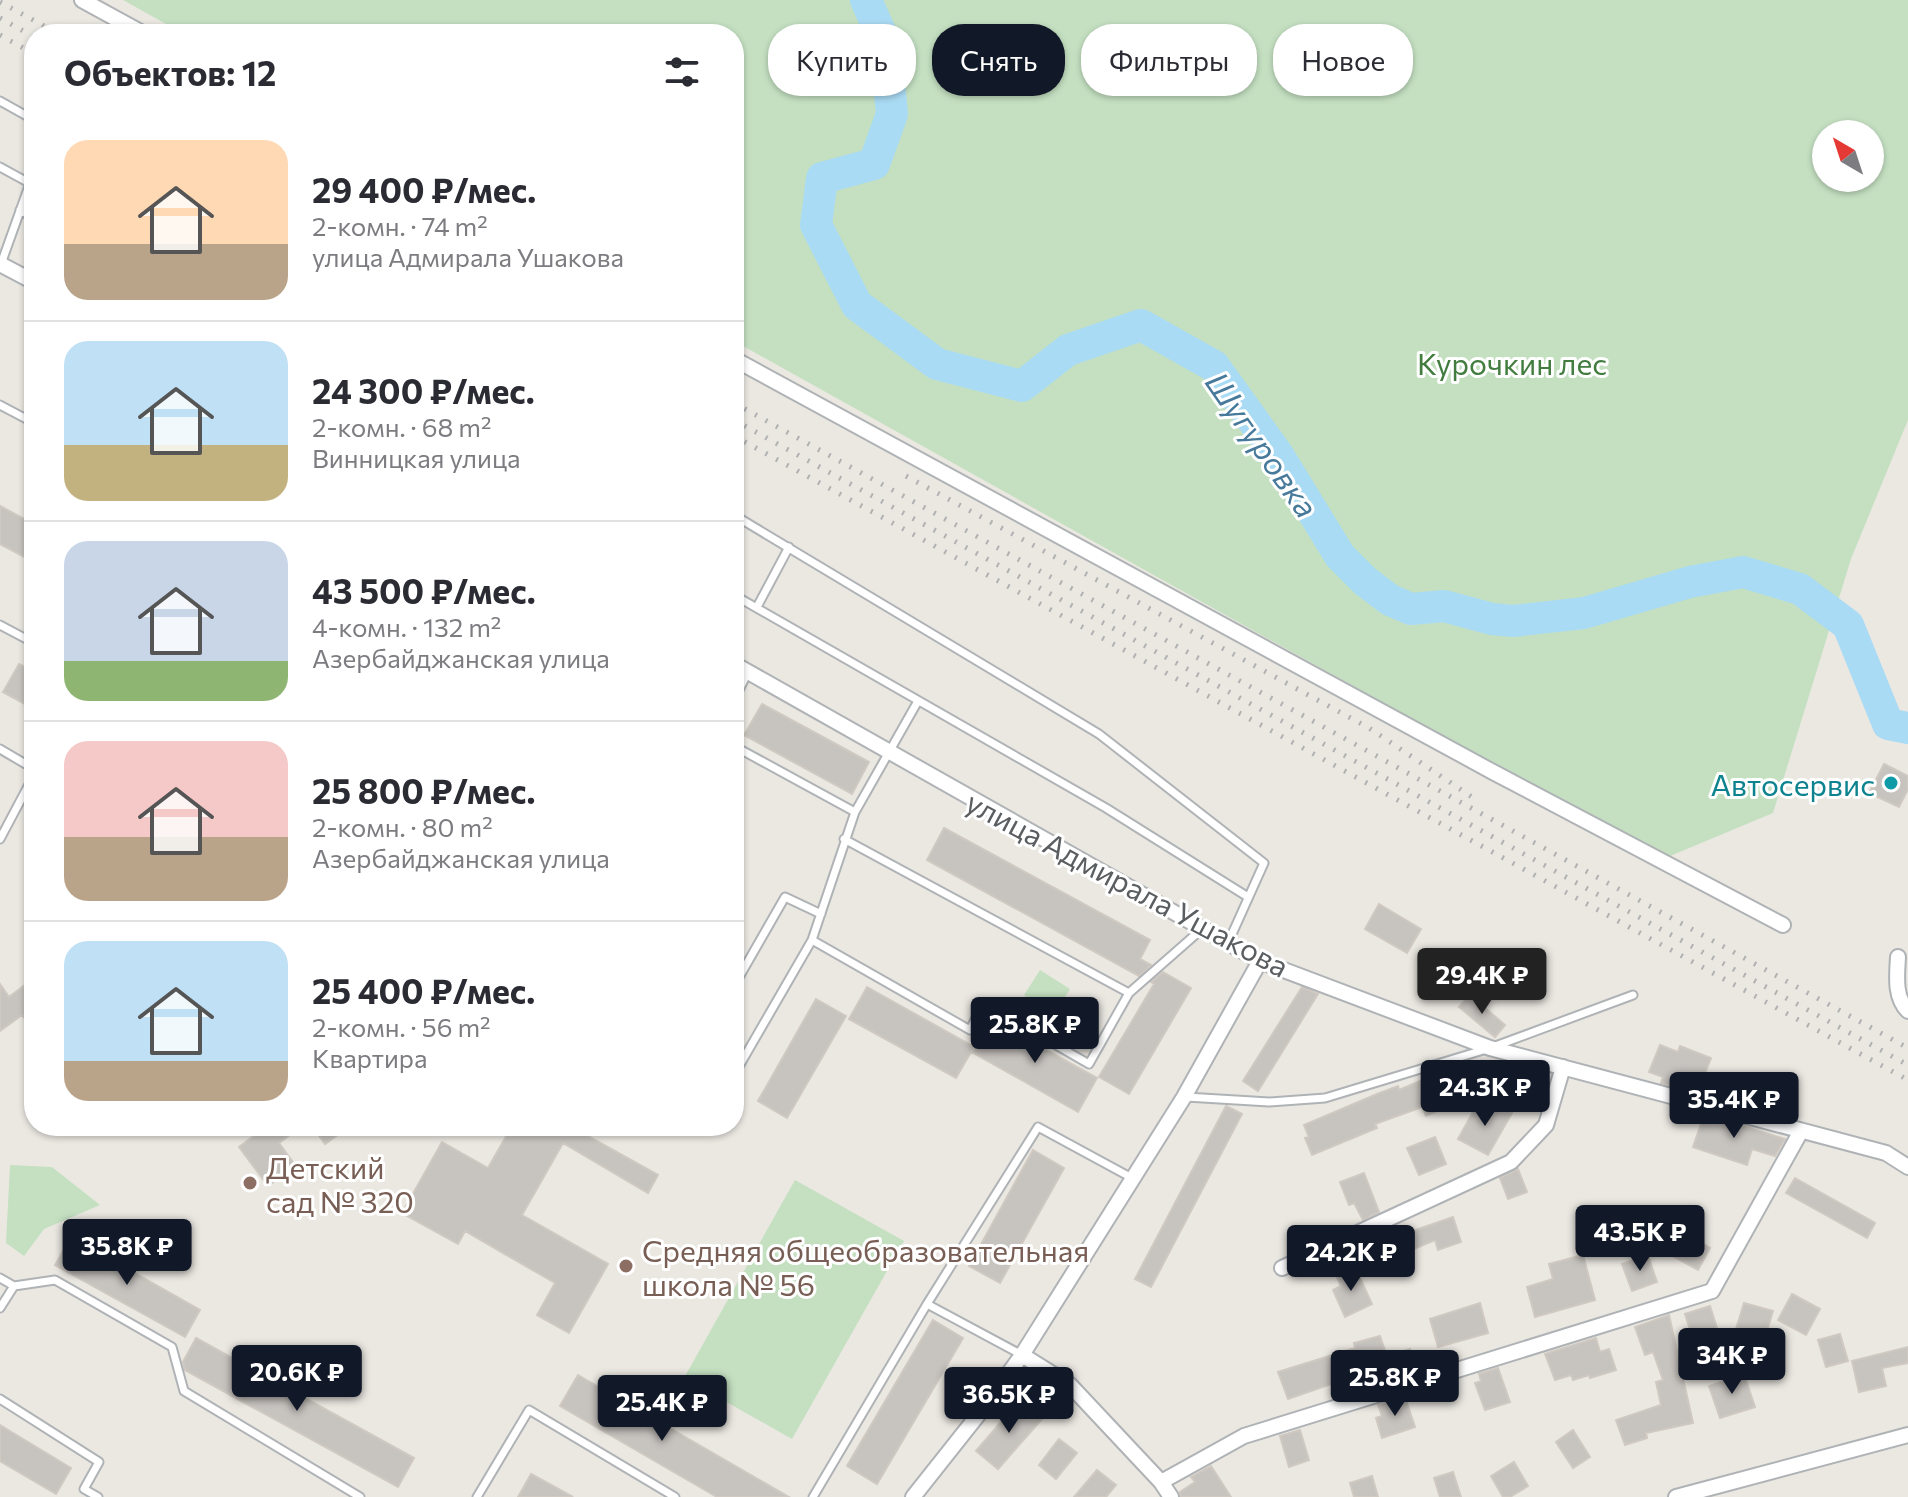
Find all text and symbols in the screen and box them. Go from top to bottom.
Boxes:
chip: Купить [768,24,916,96]
chip: Снять [932,24,1065,96]
chip: Фильтры [1081,24,1257,96]
chip: Новое [1273,24,1413,96]
icon: filters [660,50,704,94]
text: Объектов: 12 [64,51,276,93]
north arrow [1812,120,1884,192]
map controls [1812,120,1884,192]
text: 29 400 ₽/мес. [312,168,536,210]
icon: home [128,172,224,268]
text: 2-комн. · 74 m² [312,210,488,241]
text: улица Адмирала Ушакова [312,241,624,272]
park label: Курочкин лес [1417,344,1607,381]
water label: Шугуровка [1198,363,1328,525]
text: 24 300 ₽/мес. [312,369,535,411]
icon: home [128,373,224,469]
text: 2-комн. · 68 m² [312,411,491,442]
text: Винницкая улица [312,442,521,473]
text: 43 500 ₽/мес. [312,569,536,611]
icon: home [128,573,224,669]
text: 4-комн. · 132 m² [312,611,501,642]
text: Азербайджанская улица [312,642,610,673]
place label: Автосервис [1710,765,1875,802]
text: 25 800 ₽/мес. [312,769,535,811]
icon: home [128,773,224,869]
marker: Автосервис [1882,774,1900,792]
street label: улица Адмирала Ушакова [960,782,1296,984]
text: 2-комн. · 80 m² [312,811,493,842]
text: Азербайджанская улица [312,842,610,873]
pin: 29.4K ₽ [1408,948,1556,1016]
text: 29.4K ₽ [1435,958,1529,989]
text: 25 400 ₽/мес. [312,969,535,1011]
icon: home [128,973,224,1069]
pin: 25.8K ₽ [961,997,1109,1065]
text: 25.8K ₽ [989,1007,1081,1038]
text: 2-комн. · 56 m² [312,1011,491,1042]
text: Квартира [312,1042,428,1073]
pin: 24.3K ₽ [1411,1060,1559,1128]
text: 24.3K ₽ [1439,1070,1531,1101]
pin: 35.4K ₽ [1660,1072,1808,1140]
text: 35.4K ₽ [1688,1082,1780,1113]
place label: Детский сад № 320 [266,1148,414,1219]
marker: Детский сад № 320 [241,1174,259,1192]
pin: 43.5K ₽ [1566,1205,1714,1273]
text: 43.5K ₽ [1593,1215,1687,1246]
pin: 35.8K ₽ [53,1219,201,1287]
pin: 24.2K ₽ [1277,1225,1425,1293]
text: 35.8K ₽ [81,1229,173,1260]
place label: Средняя общеобразовательная школа № 56 [642,1231,1089,1302]
text: 24.2K ₽ [1305,1235,1397,1266]
marker: Средняя общеобразовательная школа № 56 [617,1257,635,1275]
pin: 34K ₽ [1676,1328,1788,1396]
text: 34K ₽ [1696,1338,1768,1369]
pin: 20.6K ₽ [223,1345,371,1413]
pin: 25.8K ₽ [1321,1350,1469,1418]
text: 20.6K ₽ [250,1355,344,1386]
text: 25.8K ₽ [1349,1360,1441,1391]
pin: 36.5K ₽ [935,1367,1083,1435]
pin: 25.4K ₽ [588,1375,736,1443]
text: 36.5K ₽ [962,1377,1056,1408]
text: 25.4K ₽ [616,1385,708,1416]

